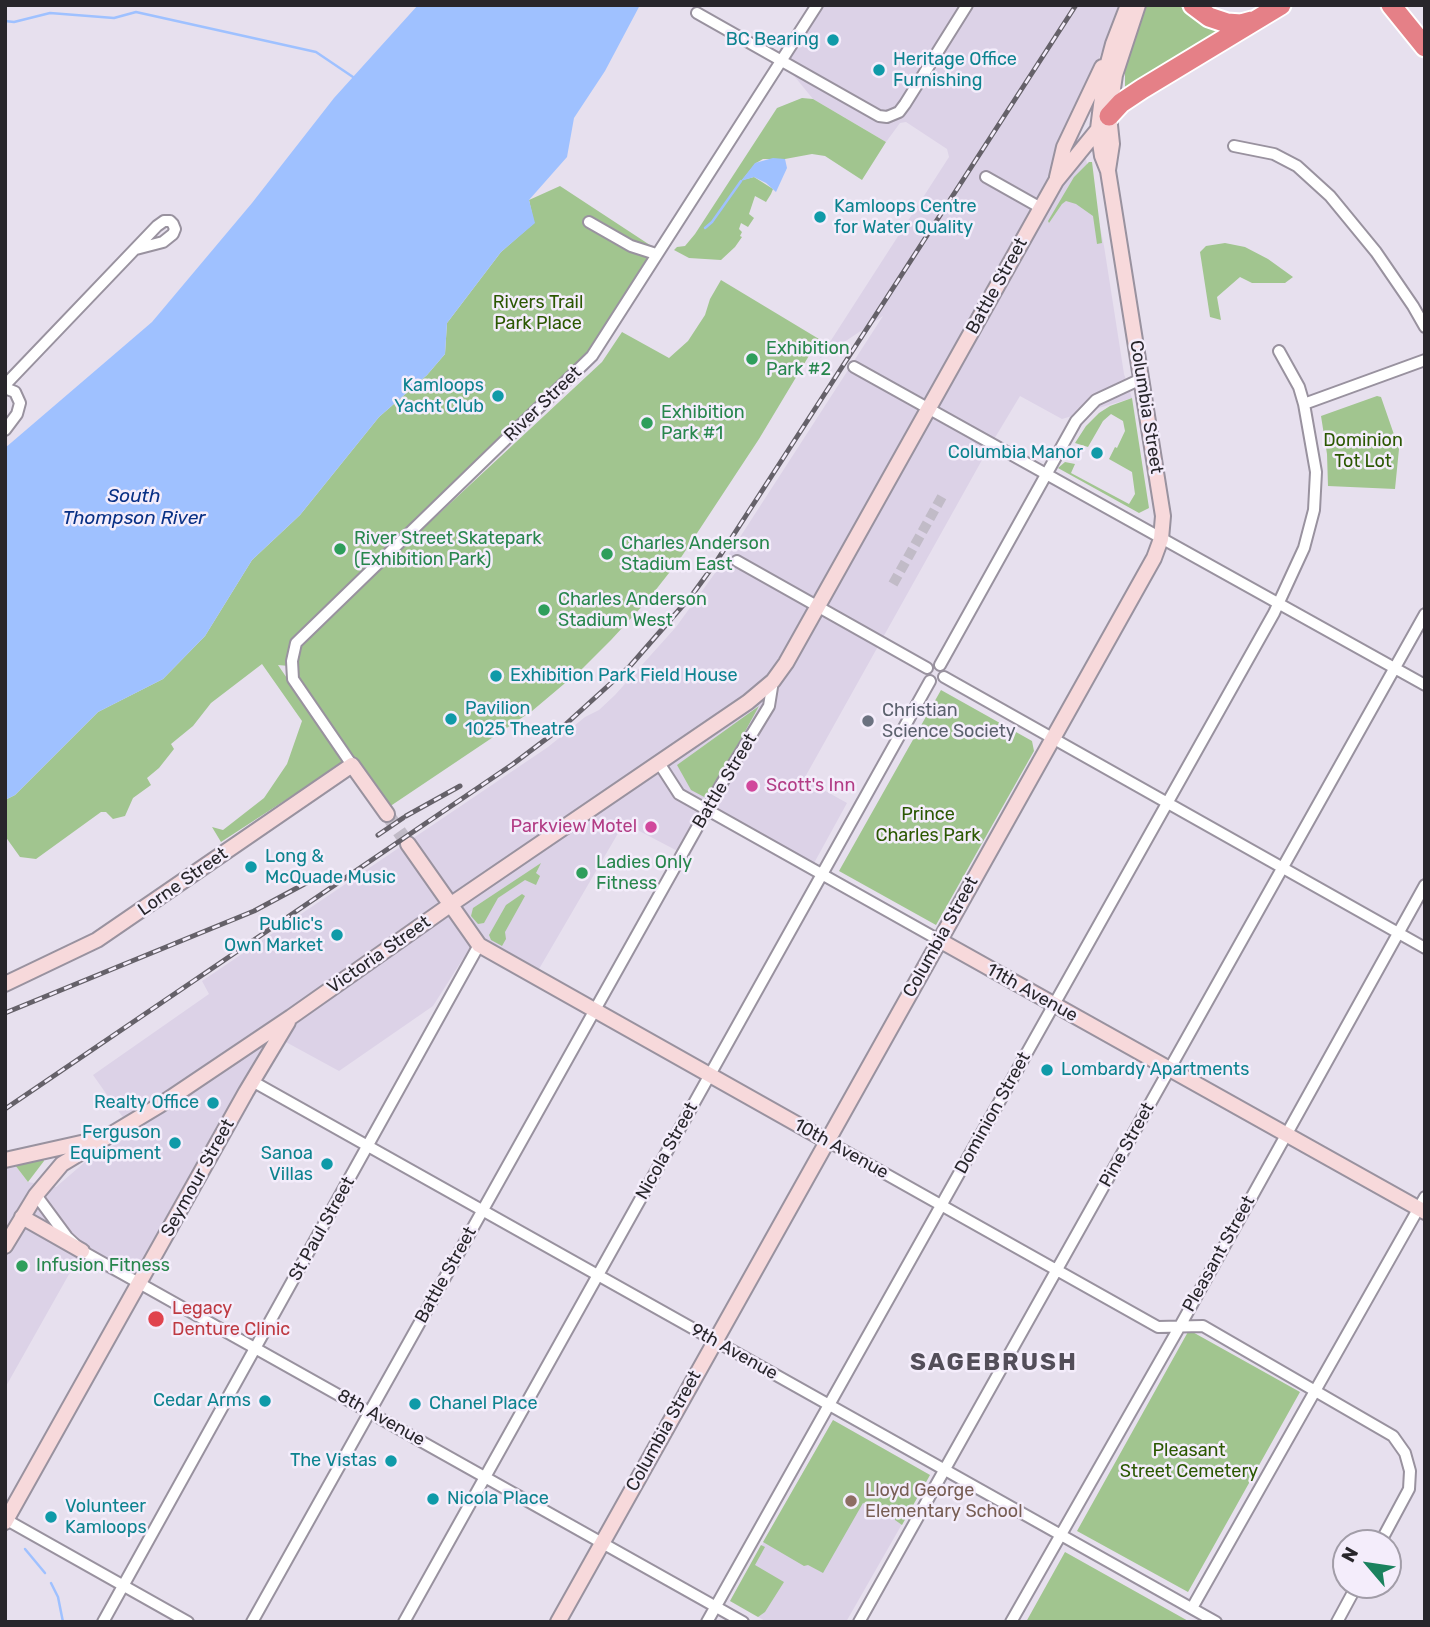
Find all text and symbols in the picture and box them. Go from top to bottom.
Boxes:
place label: BC Bearing [726,29,819,51]
marker: BC Bearing [825,32,841,48]
place label: Heritage Office Furnishing [893,49,1017,92]
marker: Heritage Office Furnishing [871,62,887,78]
place label: Kamloops Centre for Water Quality [834,196,977,238]
marker: Kamloops Centre for Water Quality [812,209,828,225]
street label: Battle Street [962,234,1032,338]
park label: Rivers Trail Park Place [493,292,583,334]
place label: Exhibition Park #2 [766,338,850,380]
street label: Columbia Street [1125,339,1167,475]
marker: Exhibition Park #2 [744,351,760,367]
street label: River Street [500,362,586,446]
place label: Kamloops Yacht Club [394,375,484,418]
marker: Kamloops Yacht Club [490,388,506,404]
place label: Exhibition Park #1 [661,402,745,444]
marker: Exhibition Park #1 [639,415,655,431]
park label: Dominion Tot Lot [1323,430,1403,472]
place label: Columbia Manor [948,442,1083,464]
marker: Columbia Manor [1089,445,1105,461]
water label: South Thompson River [62,486,206,530]
place label: River Street Skatepark (Exhibition Park) [354,528,542,570]
place label: Charles Anderson Stadium East [621,533,770,576]
marker: River Street Skatepark (Exhibition Park) [332,541,348,557]
marker: Charles Anderson Stadium East [599,546,615,562]
place label: Charles Anderson Stadium West [558,589,707,632]
marker: Charles Anderson Stadium West [536,602,552,618]
place label: Exhibition Park Field House [510,665,738,687]
marker: Exhibition Park Field House [488,668,504,684]
place label: Pavilion 1025 Theatre [465,698,575,740]
place label: Christian Science Society [882,700,1016,742]
marker: Pavilion 1025 Theatre [443,711,459,727]
marker: Christian Science Society [860,713,876,729]
street label: Battle Street [688,730,762,832]
place label: Scott's Inn [766,775,855,797]
marker: Scott's Inn [744,778,760,794]
park label: Prince Charles Park [875,804,981,846]
place label: Parkview Motel [511,816,637,838]
marker: Parkview Motel [643,819,659,835]
street label: Lorne Street [134,843,232,921]
place label: Long & McQuade Music [265,846,396,888]
place label: Ladies Only Fitness [596,852,692,894]
marker: Long & McQuade Music [243,859,259,875]
marker: Ladies Only Fitness [574,865,590,881]
street label: Columbia Street [899,873,983,1001]
street label: Victoria Street [323,911,435,999]
place label: Public's Own Market [224,914,323,956]
marker: Public's Own Market [329,927,345,943]
street label: 11th Avenue [983,959,1081,1027]
street label: Dominion Street [951,1048,1035,1178]
place label: Lombardy Apartments [1061,1059,1249,1081]
marker: Lombardy Apartments [1039,1062,1055,1078]
place label: Realty Office [94,1092,199,1114]
marker: Realty Office [205,1095,221,1111]
street label: Nicola Street [631,1099,703,1203]
street label: Pine Street [1095,1099,1159,1191]
street label: 10th Avenue [790,1114,892,1184]
street label: Seymour Street [157,1115,239,1241]
place label: Ferguson Equipment [70,1122,161,1164]
marker: Ferguson Equipment [167,1135,183,1151]
place label: Sanoa Villas [261,1143,313,1186]
marker: Sanoa Villas [319,1156,335,1172]
street label: St Paul Street [285,1173,359,1285]
street label: Pleasant Street [1178,1192,1260,1316]
street label: Battle Street [411,1223,481,1327]
place label: Infusion Fitness [36,1255,170,1277]
marker: Infusion Fitness [14,1258,30,1274]
place label: Legacy Denture Clinic [172,1298,290,1340]
marker: Legacy Denture Clinic [146,1309,166,1329]
street label: 9th Avenue [687,1319,781,1385]
district label: SAGEBRUSH [911,1349,1077,1377]
street label: Columbia Street [622,1367,706,1495]
street label: 8th Avenue [333,1385,429,1451]
place label: Cedar Arms [153,1390,251,1412]
marker: Cedar Arms [257,1393,273,1409]
place label: Chanel Place [429,1393,538,1415]
marker: Chanel Place [407,1396,423,1412]
park label: Pleasant Street Cemetery [1120,1440,1258,1482]
place label: The Vistas [290,1450,377,1472]
marker: The Vistas [383,1453,399,1469]
place label: Lloyd George Elementary School [865,1480,1023,1522]
place label: Nicola Place [447,1488,549,1510]
marker: Nicola Place [425,1491,441,1507]
marker: Lloyd George Elementary School [843,1493,859,1509]
place label: Volunteer Kamloops [65,1496,147,1538]
marker: Volunteer Kamloops [43,1509,59,1525]
north arrow [1332,1529,1402,1599]
text: N [1337,1543,1363,1566]

